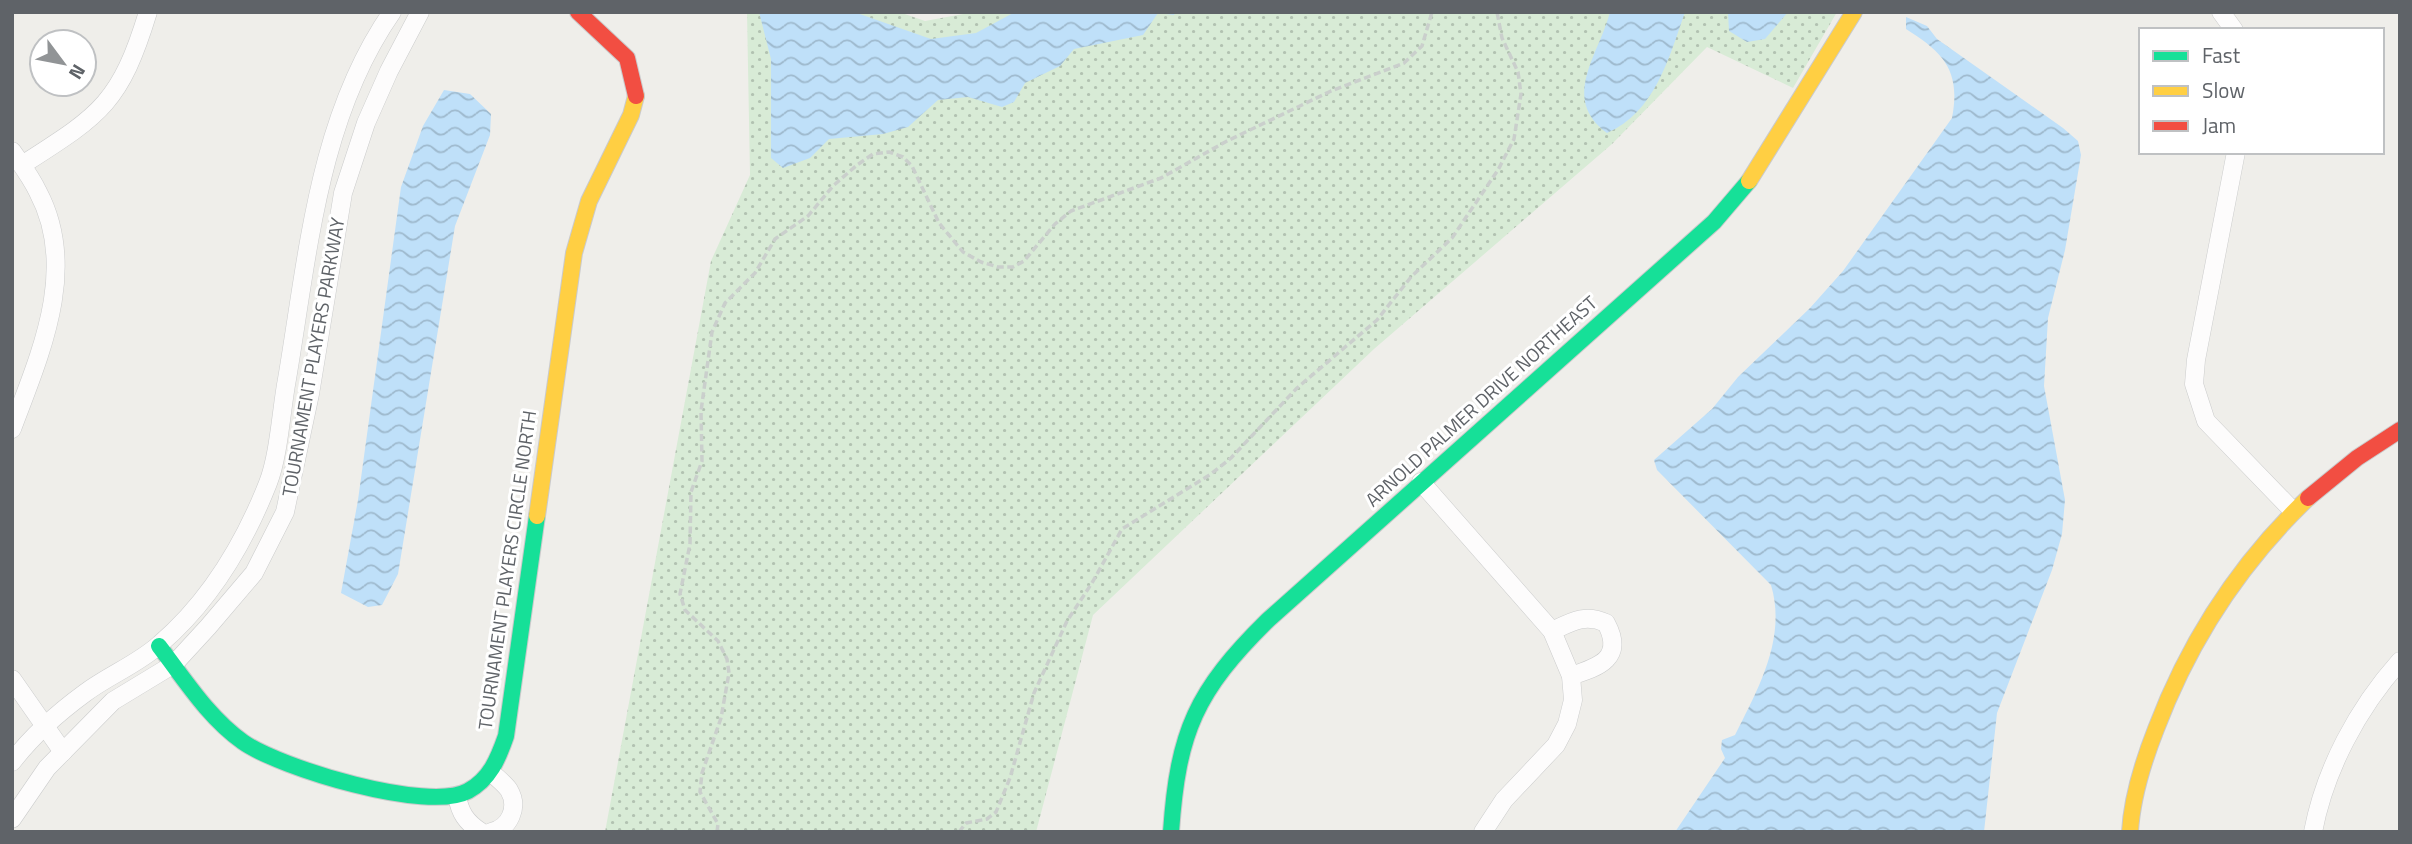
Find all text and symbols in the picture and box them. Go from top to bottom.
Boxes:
north arrow [28,28,98,98]
legend [2139,28,2384,154]
text: Fast [2202,39,2241,71]
text: N [62,59,94,86]
text: Slow [2202,74,2245,106]
text: Jam [2202,109,2236,141]
street label: TOURNAMENT PLAYERS PARKWAY [274,214,351,499]
street label: ARNOLD PALMER DRIVE NORTHEAST [1358,288,1603,513]
street label: TOURNAMENT PLAYERS CIRCLE NORTH [470,408,543,731]

